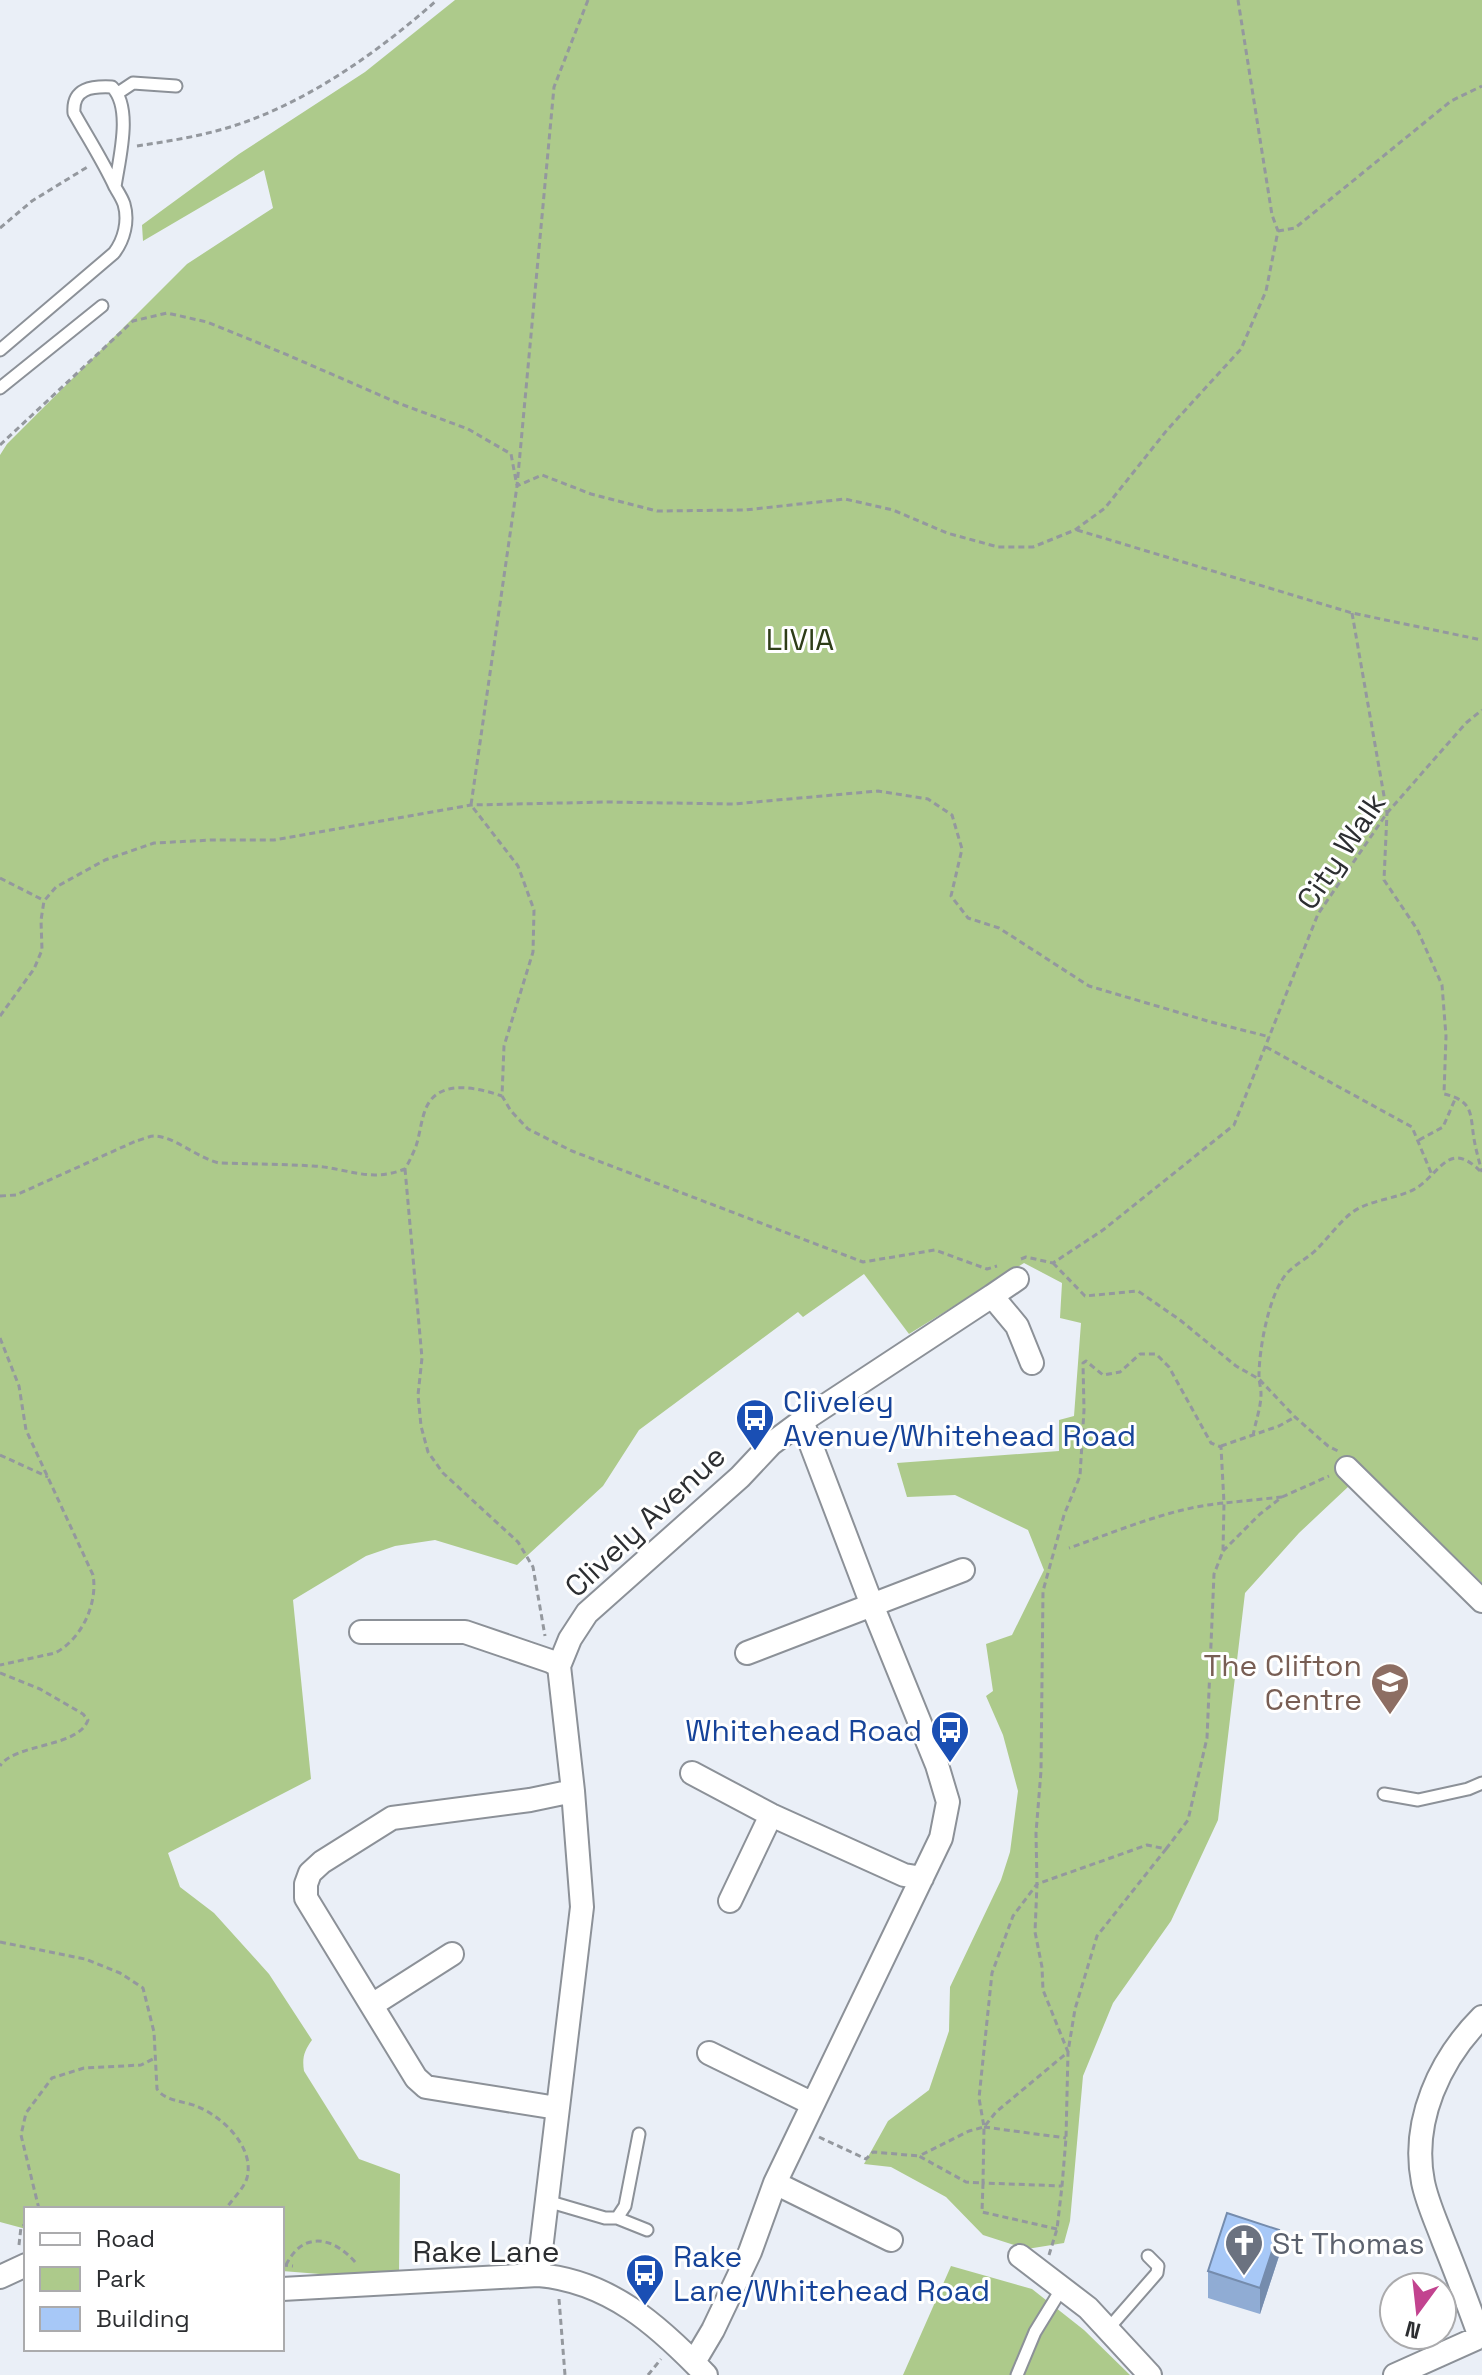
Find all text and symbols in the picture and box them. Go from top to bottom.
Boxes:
park label: LIVIA [766,620,834,659]
street label: City Walk [1288,785,1394,917]
place label: Cliveley Avenue/Whitehead Road [783,1382,1136,1455]
bus stop icon: Cliveley Avenue/Whitehead Road [734,1397,776,1452]
street label: Clively Avenue [556,1436,734,1606]
place label: The Clifton Centre [1204,1646,1362,1719]
school or university icon: The Clifton Centre [1369,1661,1411,1716]
bus stop icon: Whitehead Road [929,1709,971,1764]
place label: Whitehead Road [685,1711,922,1750]
legend [24,2207,284,2351]
church icon: St Thomas [1223,2222,1265,2277]
text: Road [96,2223,155,2254]
place label: St Thomas [1272,2224,1424,2263]
street label: Rake Lane [413,2232,559,2271]
place label: Rake Lane/Whitehead Road [673,2237,990,2310]
bus stop icon: Rake Lane/Whitehead Road [624,2252,666,2307]
text: Park [96,2263,146,2294]
north arrow [1378,2271,1458,2351]
text: Building [96,2303,190,2334]
text: N [1402,2315,1424,2346]

